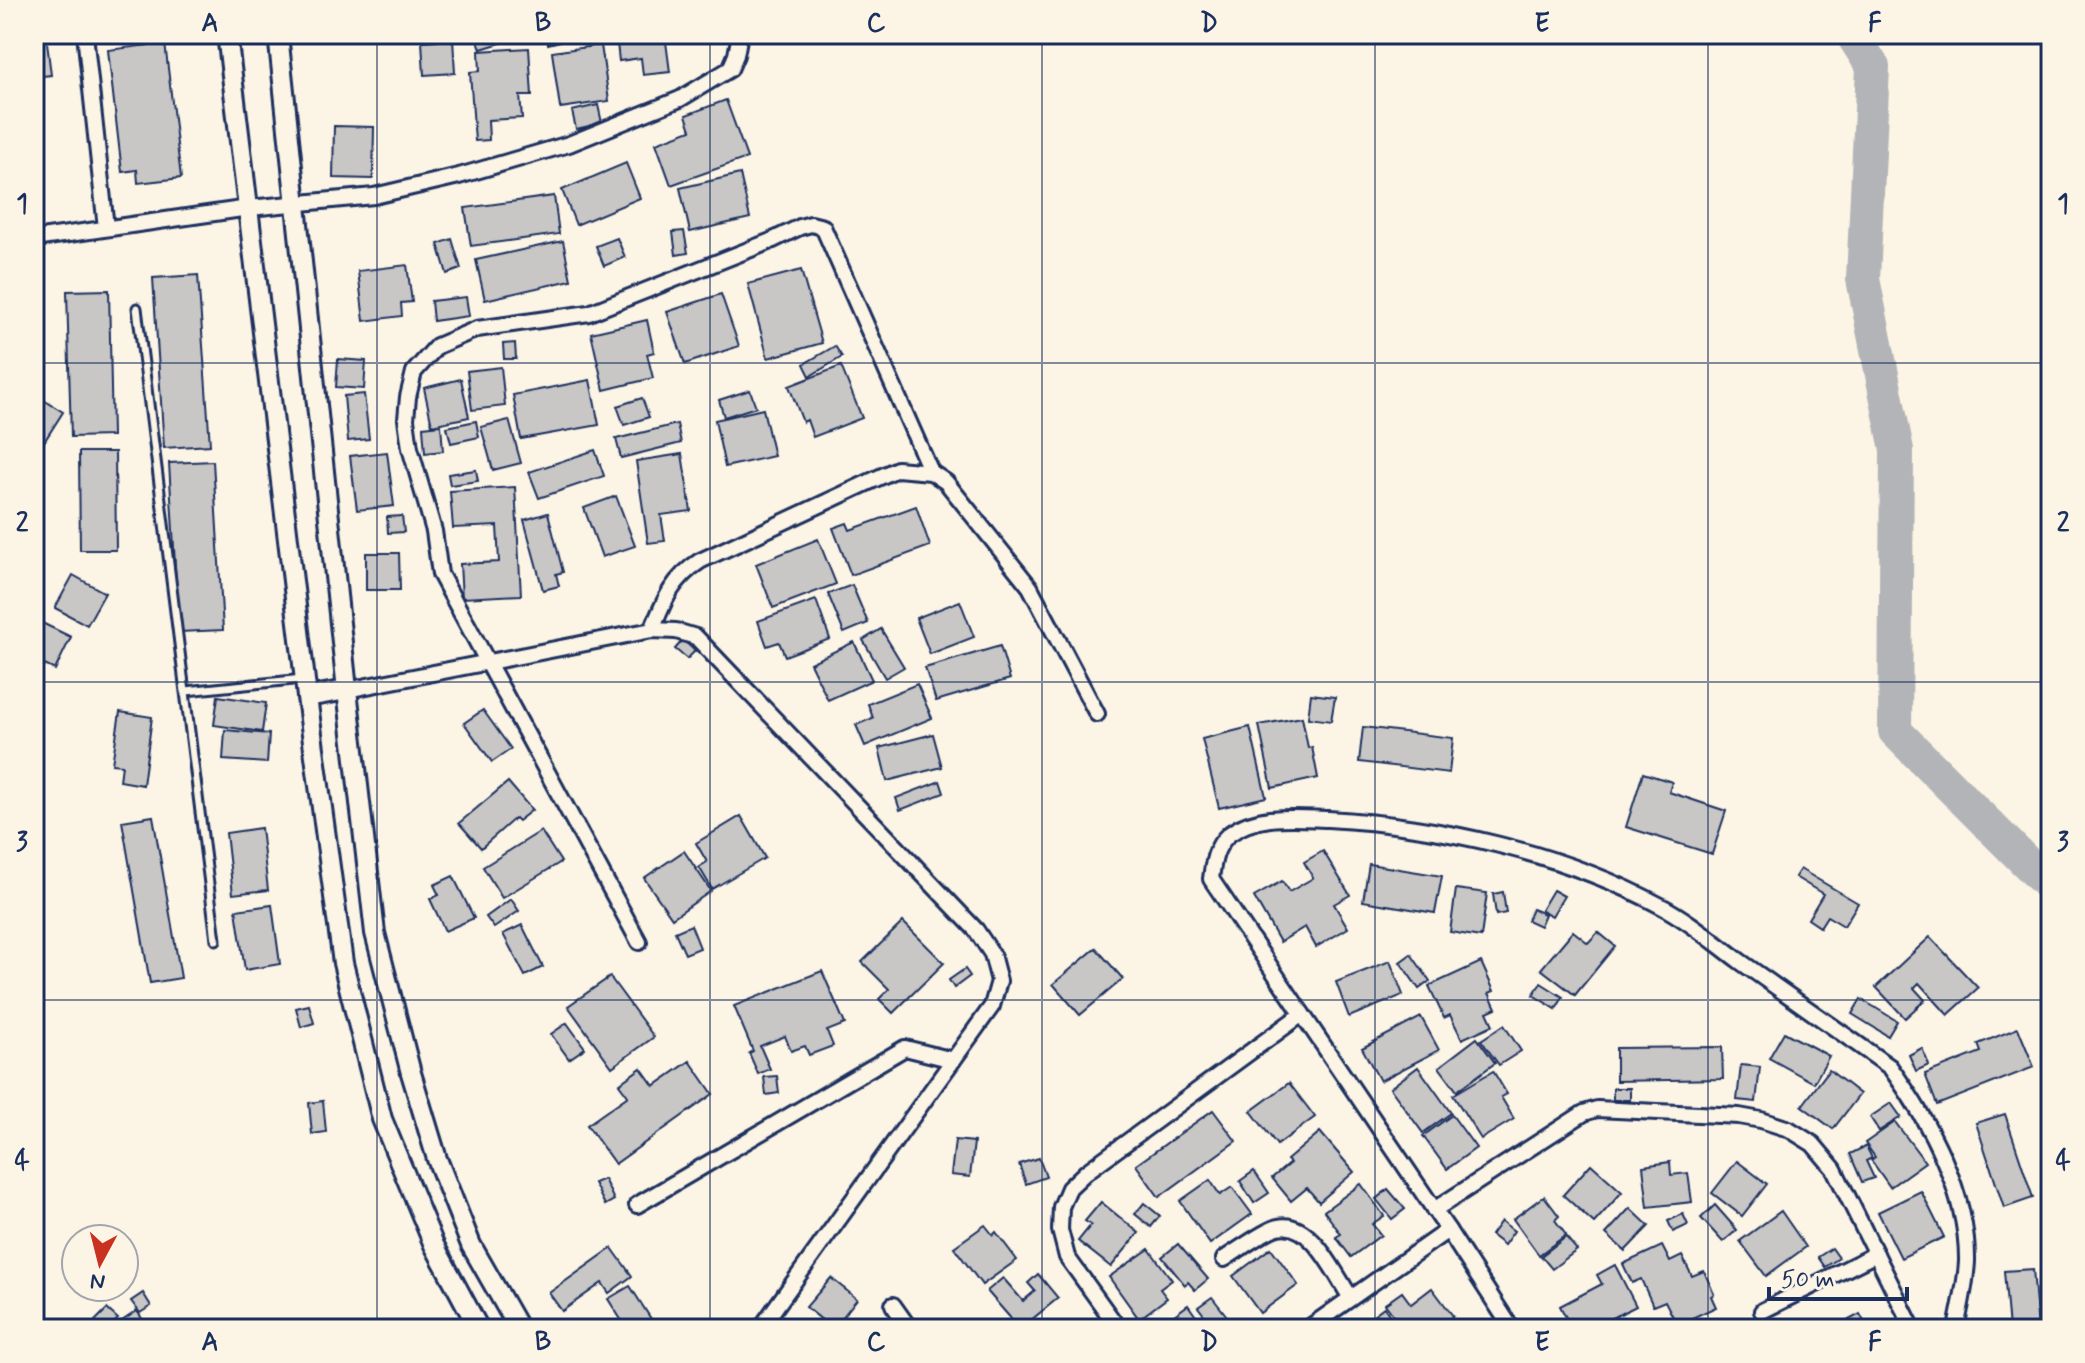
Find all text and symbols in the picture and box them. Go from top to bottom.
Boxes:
text: A [201,7,219,41]
text: B [535,7,551,41]
text: C [867,7,886,41]
text: D [1200,7,1218,41]
text: E [1534,7,1550,41]
text: F [1868,7,1882,41]
text: 1 [16,188,28,222]
text: 1 [2057,188,2069,222]
text: 2 [16,507,29,541]
text: 2 [2057,507,2070,541]
text: 3 [16,826,28,860]
text: 3 [2057,826,2069,860]
text: 4 [14,1145,30,1179]
text: 4 [2055,1145,2071,1179]
north arrow [60,1223,140,1303]
scale bar [1769,1251,1907,1301]
text: 50 m [1781,1265,1835,1296]
text: N [89,1266,107,1296]
text: A [201,1326,219,1360]
text: B [535,1326,551,1360]
text: C [867,1326,886,1360]
text: D [1200,1326,1218,1360]
text: E [1534,1326,1550,1360]
text: F [1868,1326,1882,1360]

